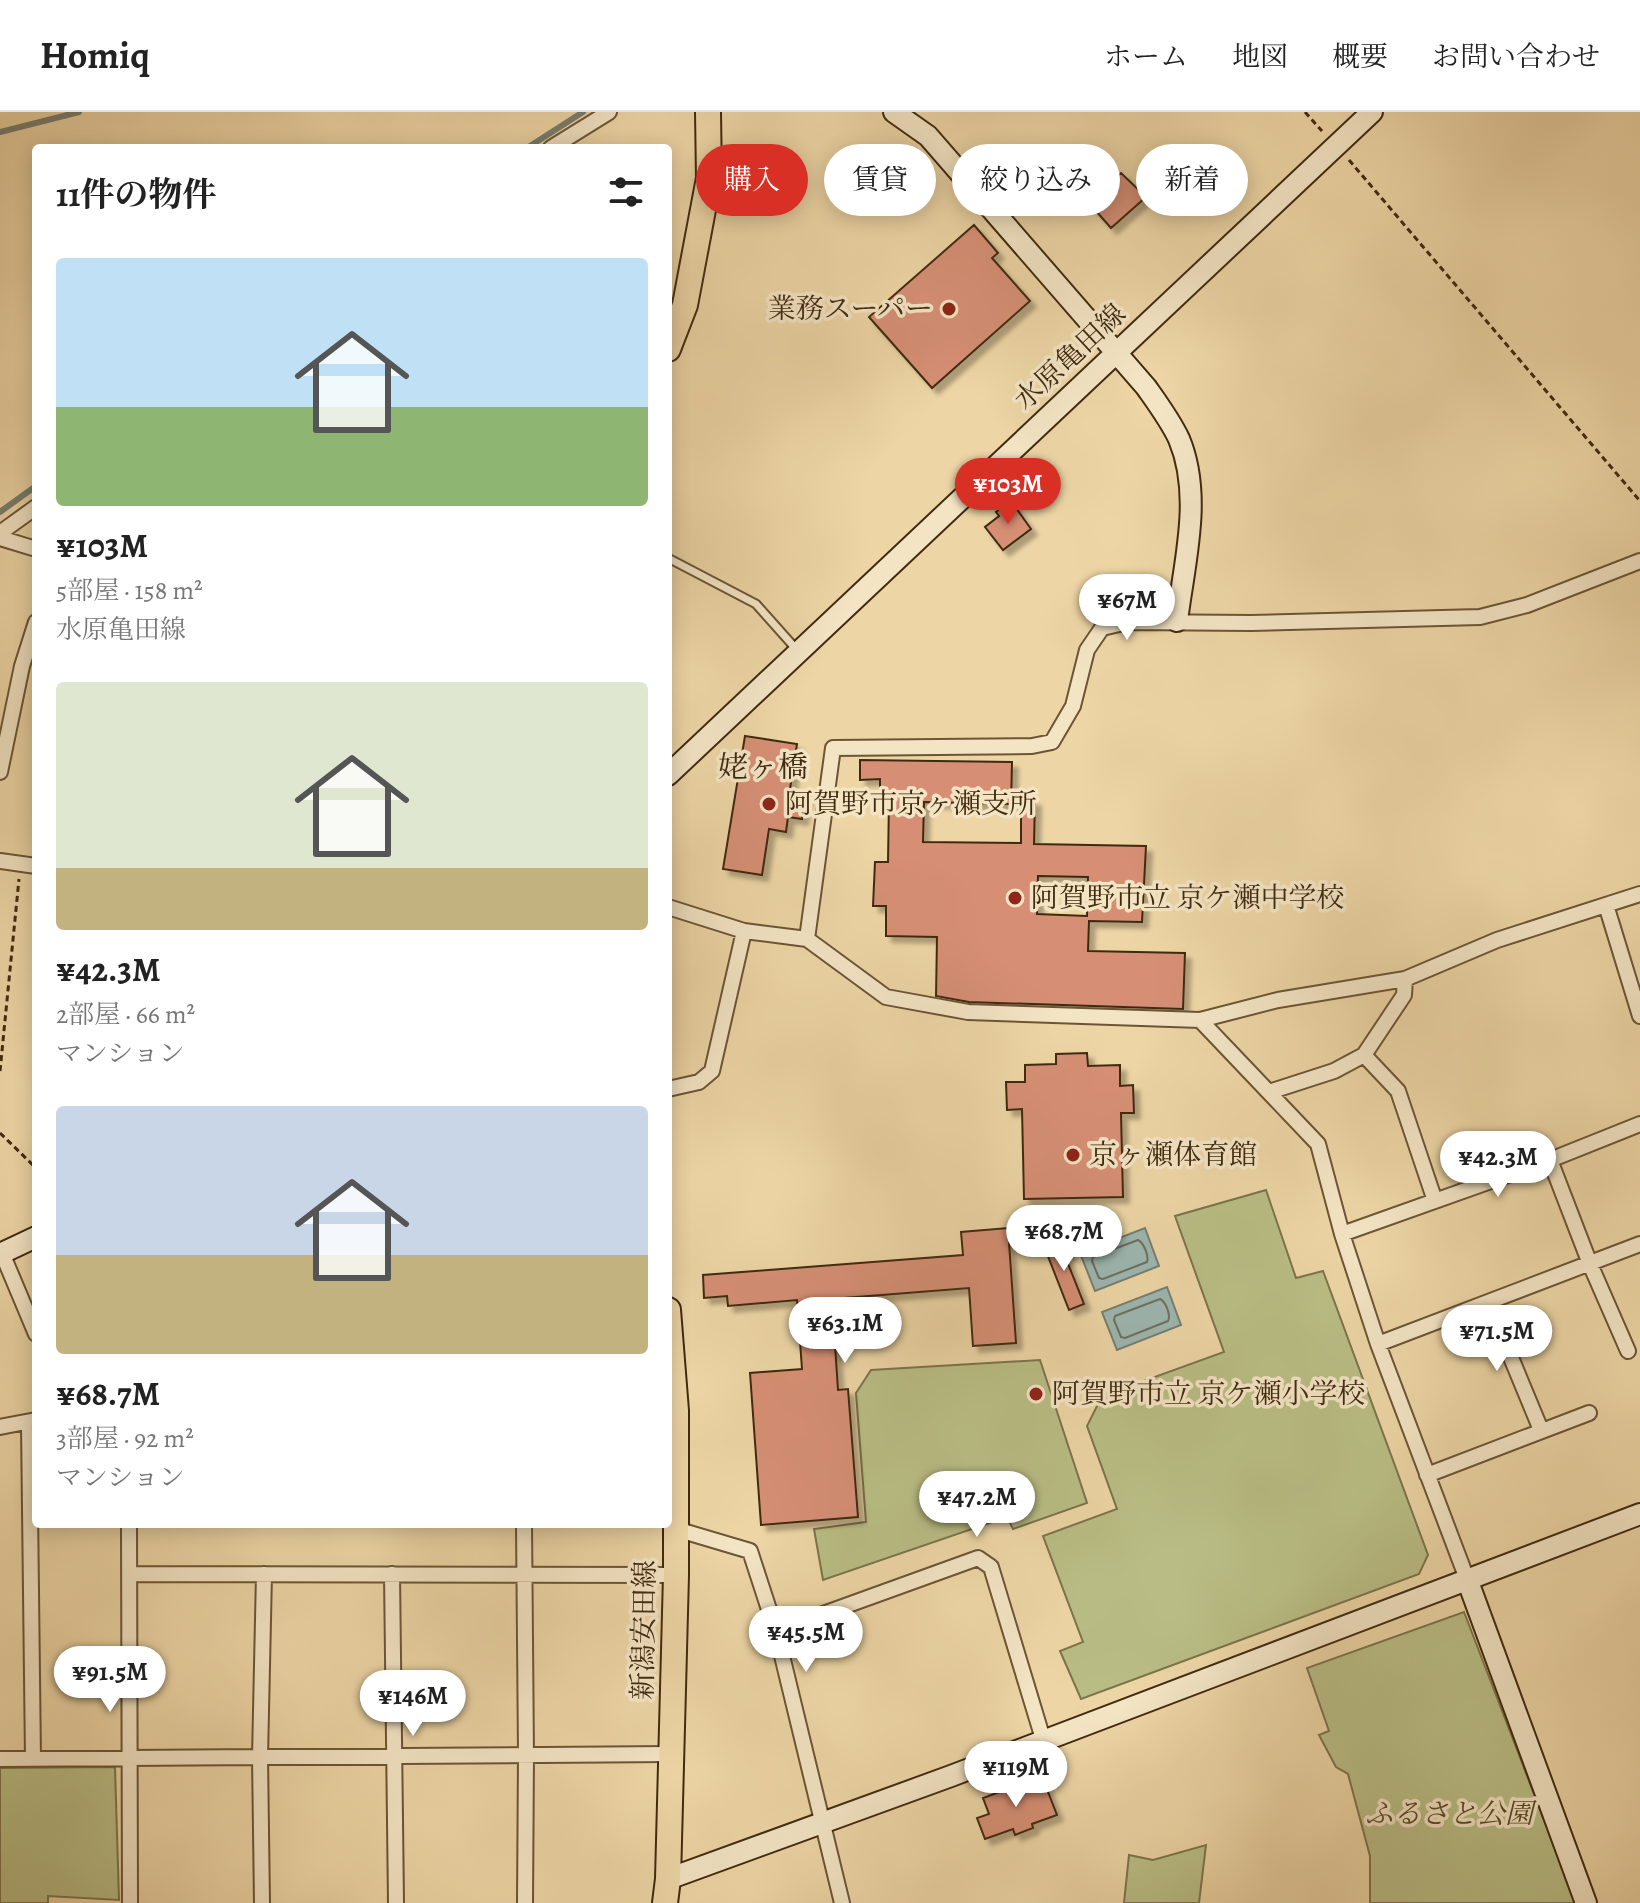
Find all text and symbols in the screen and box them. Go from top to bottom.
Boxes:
text: Homiq [40,29,150,81]
text: ホーム [1104,38,1188,76]
text: 地図 [1232,38,1288,76]
text: 概要 [1332,38,1388,76]
text: お問い合わせ [1432,38,1600,76]
chip: 購入 [696,144,808,216]
chip: 賃貸 [824,144,936,216]
chip: 絞り込み [952,144,1120,216]
chip: 新着 [1136,144,1248,216]
icon: filters [604,170,648,214]
text: 11件の物件 [56,171,216,218]
place label: 業務スーパー [768,290,933,328]
street label: 水原亀田線 [1006,295,1134,419]
marker: 業務スーパー [940,300,958,318]
icon: home [280,310,424,454]
pin: ¥103M [952,458,1064,526]
text: ¥103M [973,466,1043,501]
text: ¥103M [56,522,148,569]
text: 5部屋 · 158 m² [56,573,203,608]
pin: ¥67M [1080,574,1174,642]
text: ¥67M [1097,582,1157,617]
text: 水原亀田線 [56,612,186,647]
icon: home [280,734,424,878]
district label: 姥ヶ橋 [718,747,808,787]
place label: 阿賀野市京ヶ瀬支所 [785,785,1037,823]
marker: 阿賀野市京ヶ瀬支所 [760,795,778,813]
place label: 阿賀野市立 京ケ瀬中学校 [1031,879,1345,917]
marker: 阿賀野市立 京ケ瀬中学校 [1006,889,1024,907]
text: ¥42.3M [56,946,160,993]
text: 2部屋 · 66 m² [56,997,195,1032]
text: マンション [56,1036,185,1071]
pin: ¥42.3M [1433,1131,1563,1199]
place label: 京ヶ瀬体育館 [1089,1136,1257,1174]
text: ¥42.3M [1458,1139,1538,1174]
marker: 京ヶ瀬体育館 [1064,1146,1082,1164]
icon: home [280,1158,424,1302]
pin: ¥68.7M [999,1205,1129,1273]
text: ¥68.7M [1024,1213,1104,1248]
pin: ¥63.1M [780,1297,910,1365]
text: ¥63.1M [807,1305,883,1340]
pin: ¥71.5M [1432,1305,1562,1373]
text: ¥71.5M [1459,1313,1535,1348]
text: ¥68.7M [56,1370,160,1417]
place label: 阿賀野市立 京ケ瀬小学校 [1052,1375,1366,1413]
marker: 阿賀野市立 京ケ瀬小学校 [1027,1385,1045,1403]
text: 3部屋 · 92 m² [56,1421,194,1456]
text: マンション [56,1460,185,1495]
pin: ¥47.2M [912,1471,1042,1539]
text: ¥47.2M [937,1479,1017,1514]
street label: 新潟安田線 [624,1560,664,1700]
pin: ¥45.5M [741,1606,871,1674]
text: ¥45.5M [767,1614,845,1649]
pin: ¥91.5M [45,1646,175,1714]
text: ¥91.5M [72,1654,148,1689]
pin: ¥146M [357,1670,469,1738]
text: ¥146M [378,1678,448,1713]
pin: ¥119M [960,1741,1072,1809]
text: ¥119M [982,1749,1050,1784]
park label: ふるさと公園 [1365,1795,1537,1833]

